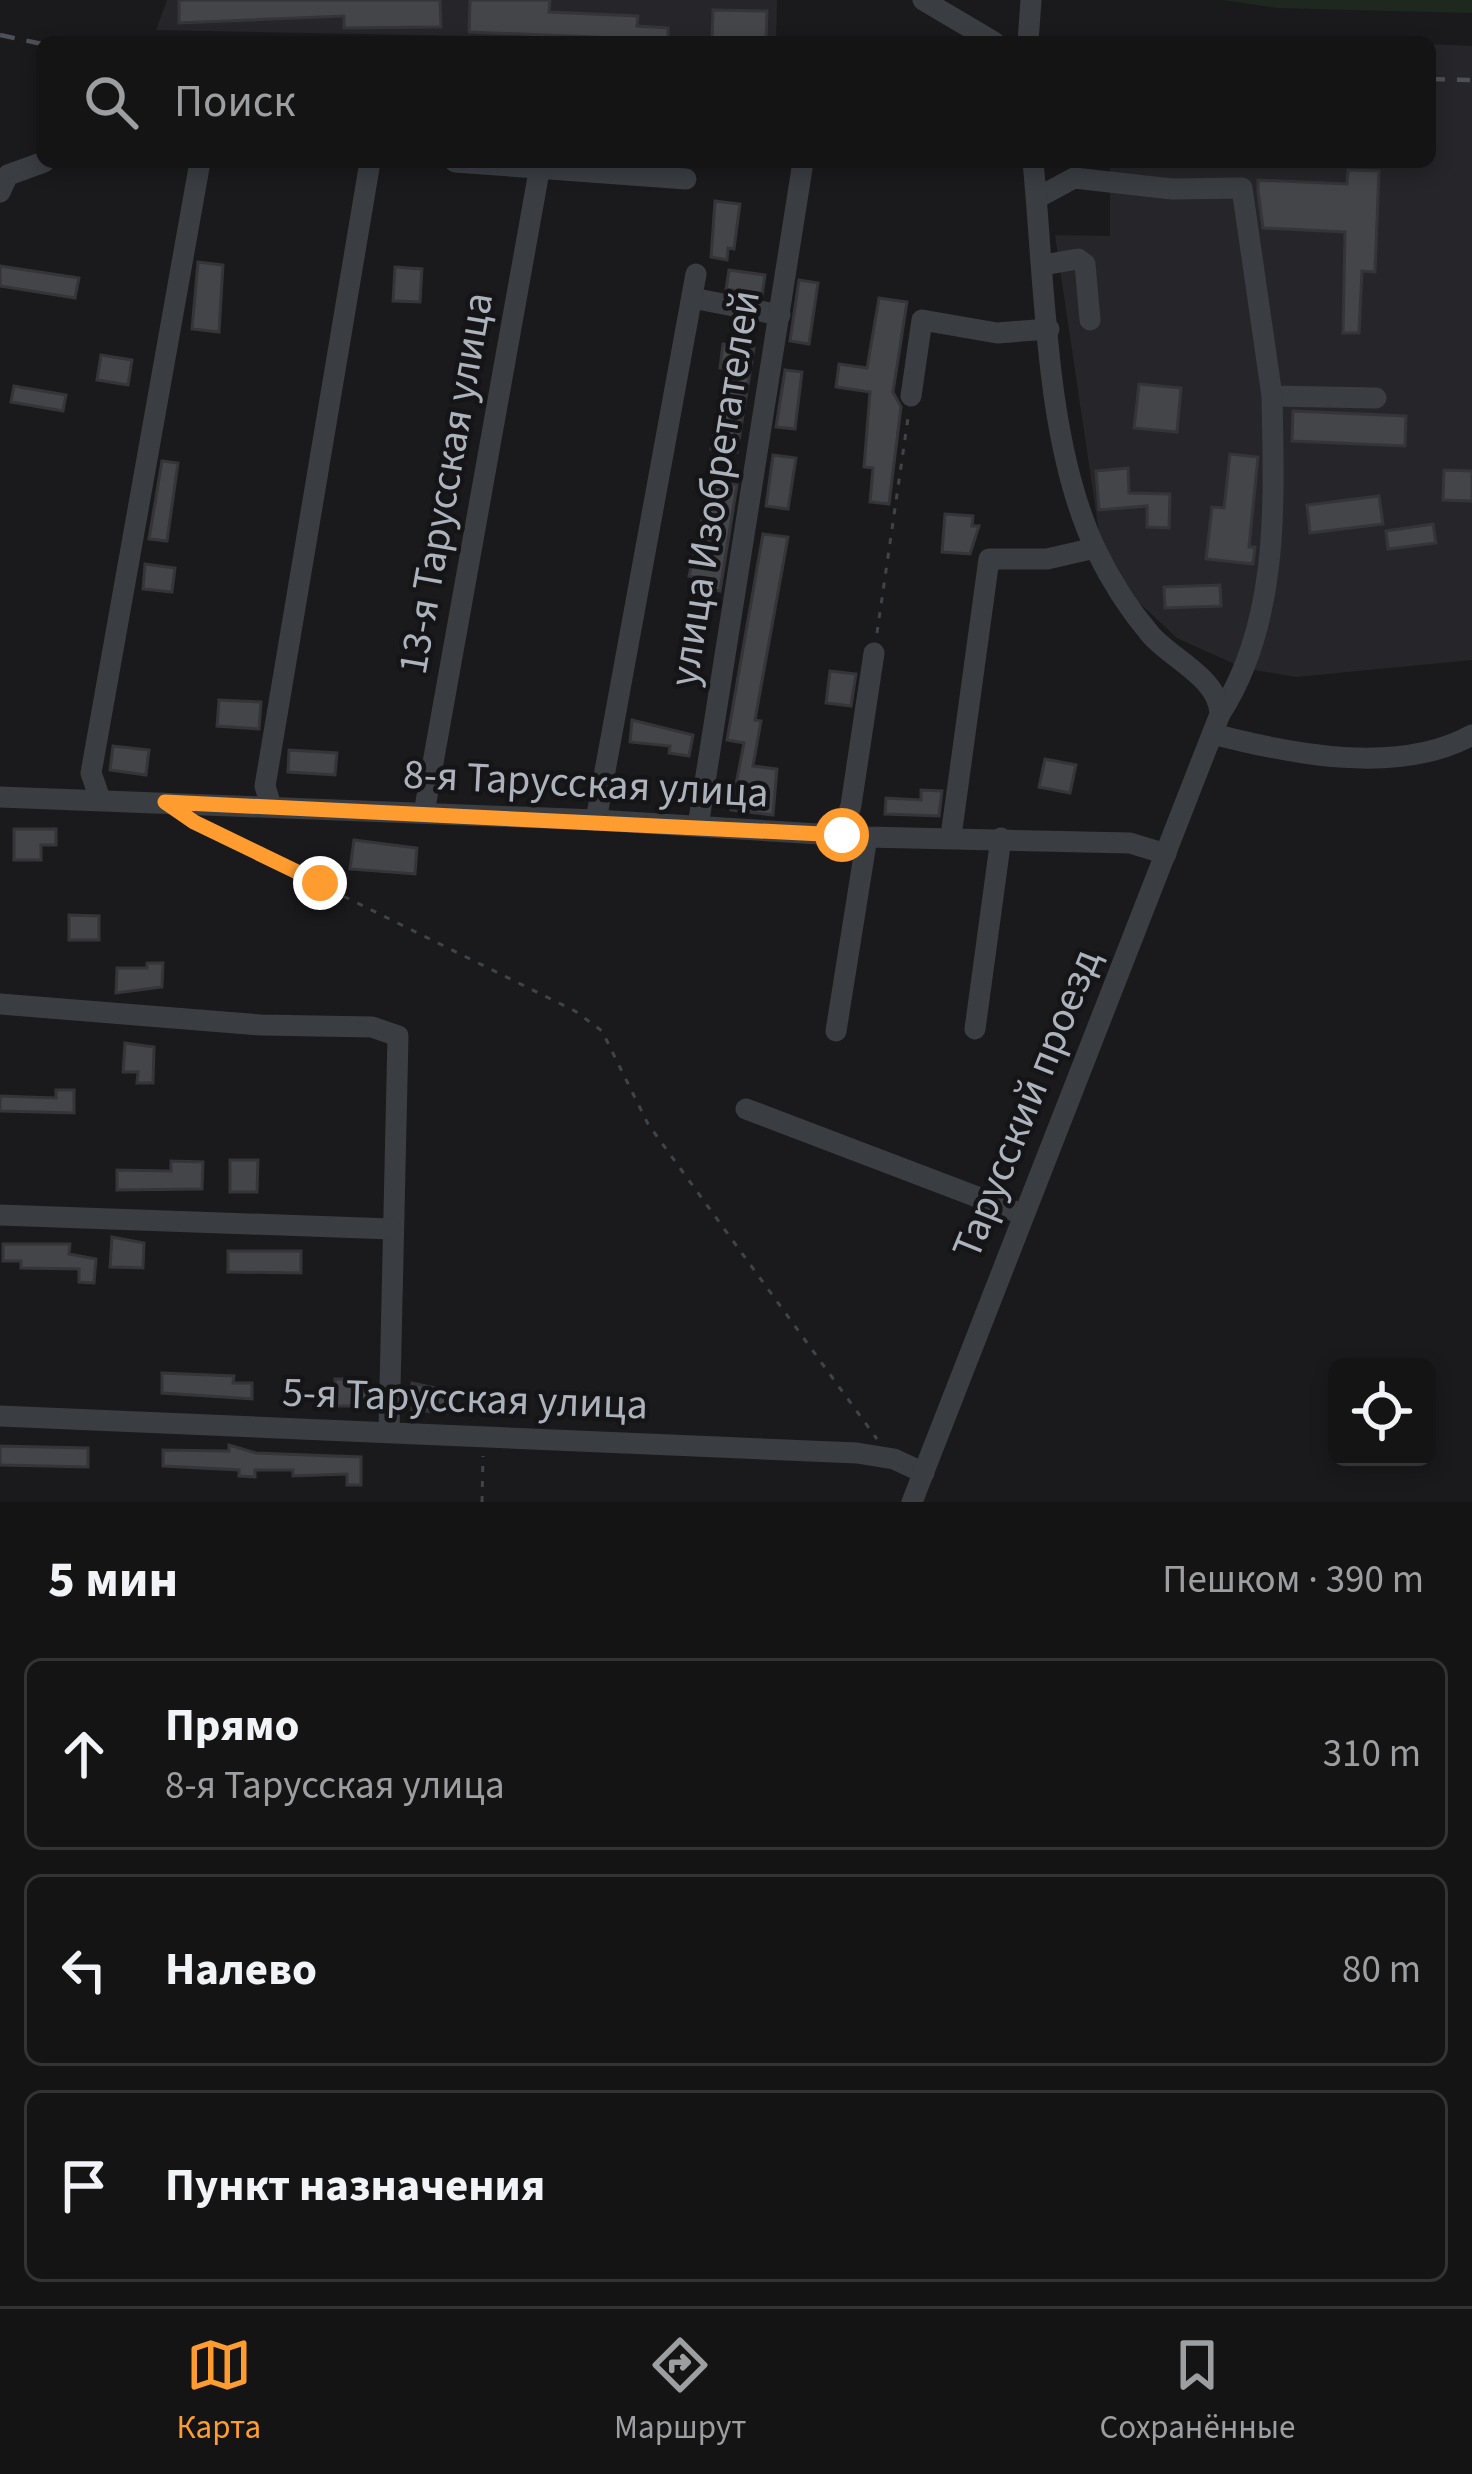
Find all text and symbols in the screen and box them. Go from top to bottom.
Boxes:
search box [36,36,1436,168]
icon: search [78,69,144,135]
text: Поиск [174,70,296,134]
street label: улица Изобретателей [654,286,776,691]
street label: 13-я Тарусская улица [383,288,509,679]
street label: 8-я Тарусская улица [402,744,770,824]
route start [815,808,869,862]
route end [293,856,347,910]
street label: Тарусский проезд [937,940,1116,1268]
map controls [1328,1358,1436,1466]
button: locate [1328,1358,1436,1466]
street label: 5-я Тарусская улица [281,1363,649,1435]
text: 5 мин [48,1544,178,1616]
text: Пешком · 390 m [1162,1552,1424,1608]
text: Прямо [165,1694,299,1758]
icon: ahead [51,1721,117,1787]
text: 310 m [1323,1726,1421,1782]
text: 8-я Тарусская улица [165,1758,505,1814]
icon: left [51,1937,117,2003]
text: Налево [165,1938,317,2002]
text: 80 m [1342,1942,1421,1998]
icon: arrive [51,2153,117,2219]
text: Пункт назначения [165,2154,545,2218]
tab: Карта [176,2332,261,2451]
tab: Маршрут [614,2332,747,2451]
tab: Сохранённые [1100,2332,1295,2451]

